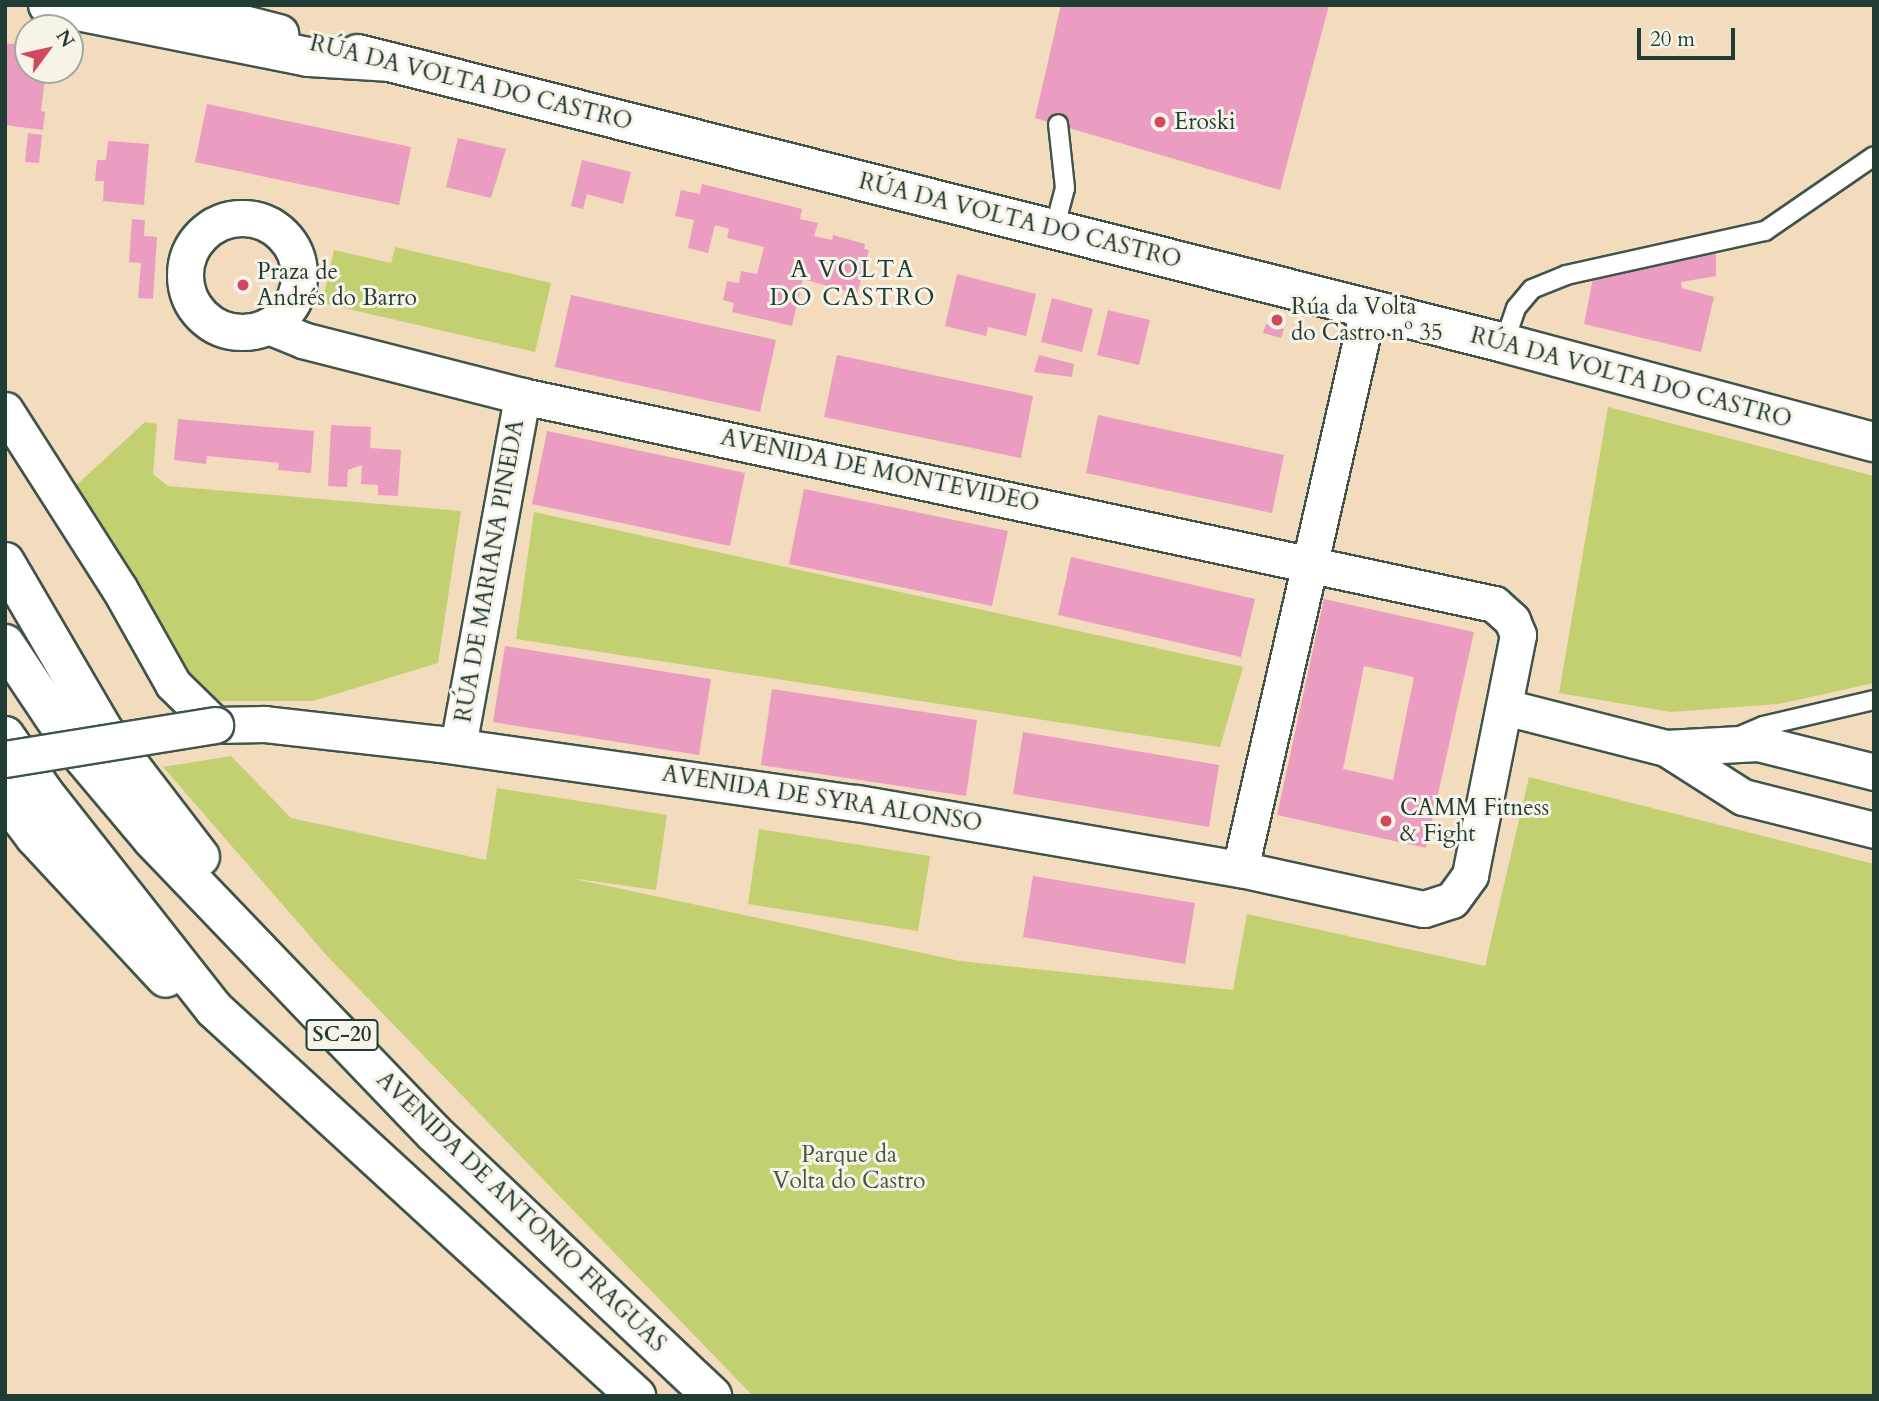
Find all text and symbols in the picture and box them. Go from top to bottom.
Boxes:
north arrow [14,14,84,84]
scale bar [1641,14,1739,58]
text: N [50,25,80,53]
text: 20 m [1650,25,1695,54]
street label: RÚA DA VOLTA DO CASTRO [307,30,635,136]
place label: Eroski [1174,108,1235,136]
marker: Eroski [1152,114,1168,130]
street label: RÚA DA VOLTA DO CASTRO [856,168,1184,274]
district label: A VOLTA DO CASTRO [771,256,935,312]
place label: Praza de Andrés do Barro [257,258,417,312]
marker: Praza de Andrés do Barro [235,277,251,293]
place label: Rúa da Volta do Castro nº 35 [1291,293,1443,347]
marker: Rúa da Volta do Castro nº 35 [1269,312,1285,328]
street label: RÚA DA VOLTA DO CASTRO [1467,322,1795,434]
street label: RÚA DE MARIANA PINEDA [450,417,530,725]
street label: AVENIDA DE MONTEVIDEO [718,424,1042,518]
street label: AVENIDA DE SYRA ALONSO [660,760,984,838]
place label: CAMM Fitness & Fight [1400,794,1549,848]
marker: CAMM Fitness & Fight [1378,813,1394,829]
road number: SC-20 [305,1018,379,1052]
street label: AVENIDA DE ANTONIO FRAGUAS [371,1066,671,1358]
park label: Parque da Volta do Castro [773,1141,925,1195]

